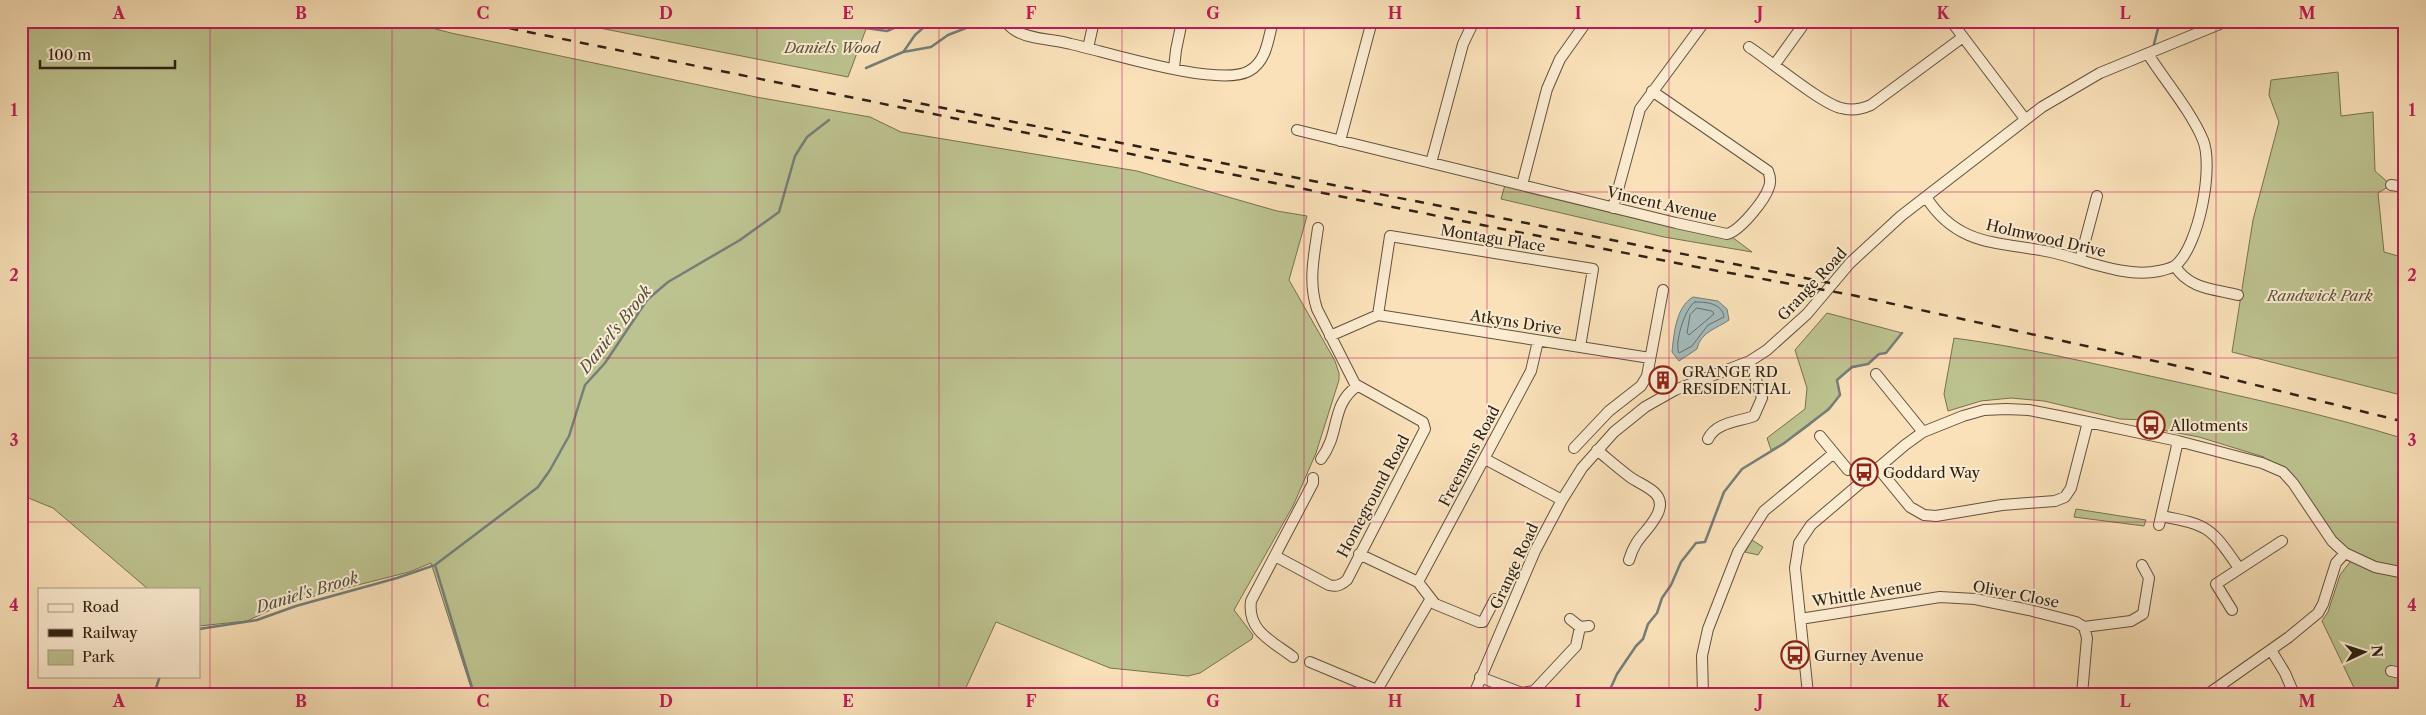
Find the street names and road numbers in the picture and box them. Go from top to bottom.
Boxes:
street label: Vincent Avenue [1604,182,1719,226]
street label: Holmwood Drive [1984,215,2108,261]
street label: Montagu Place [1439,220,1547,256]
street label: Grange Road [1773,244,1851,324]
street label: Atkyns Drive [1468,305,1563,339]
street label: Freemans Road [1434,402,1504,510]
street label: Homeground Road [1333,431,1413,561]
street label: Grange Road [1486,520,1542,612]
street label: Whittle Avenue [1810,575,1923,611]
street label: Oliver Close [1971,576,2061,612]

